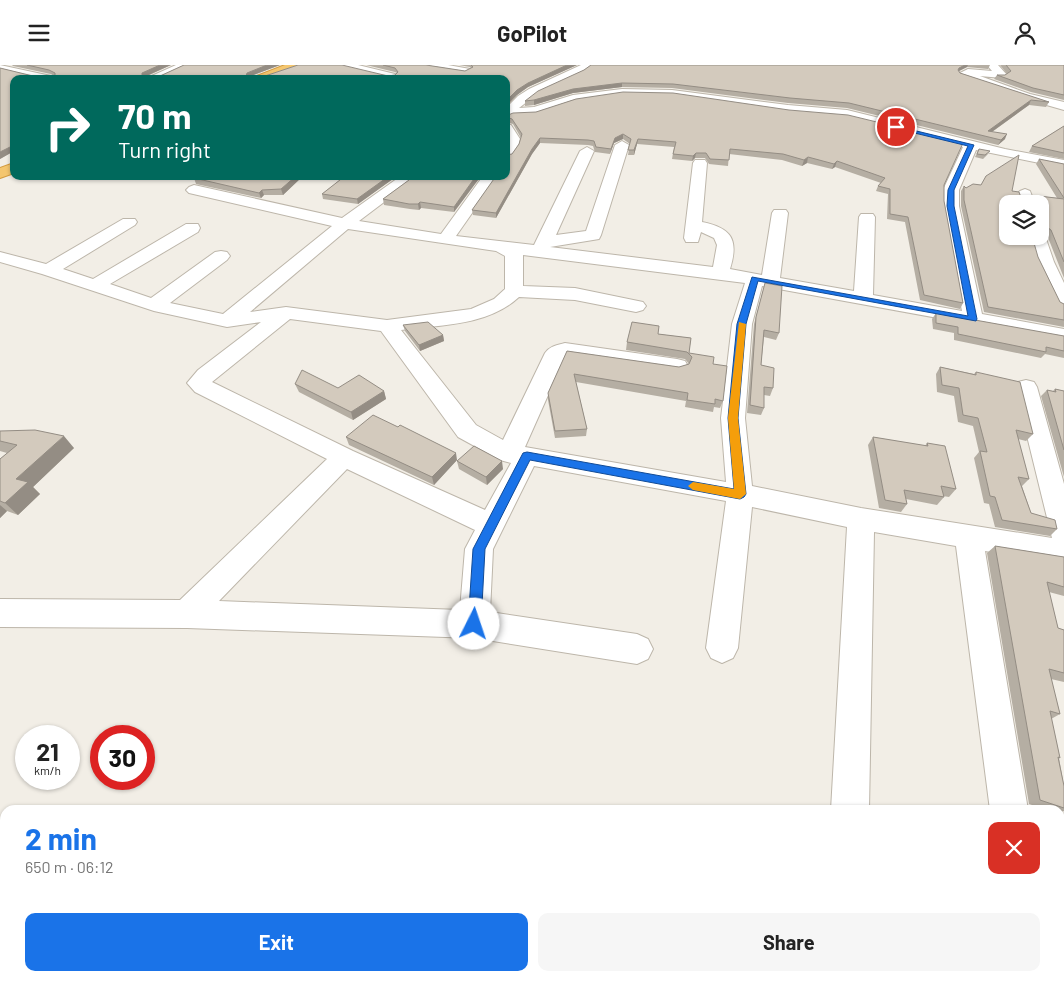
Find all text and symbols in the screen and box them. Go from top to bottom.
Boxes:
icon: menu [25,19,53,47]
icon: person [1011,19,1039,47]
text: GoPilot [497,20,567,46]
text: 70 m [118,94,192,136]
icon: right [35,95,100,160]
pin [875,106,917,148]
icon: arrive [882,113,910,141]
text: Turn right [118,136,211,162]
map controls [999,195,1049,245]
button: layers [999,195,1049,245]
position arrow [447,597,499,649]
speed limit sign: 30 [90,725,155,790]
text: 21 [36,736,59,766]
text: km/h [34,763,61,777]
text: 2 min [25,820,97,856]
button: close [988,822,1040,874]
text: 650 m · 06:12 [25,857,114,876]
button: Exit [25,913,528,971]
button: Share [538,913,1040,971]

